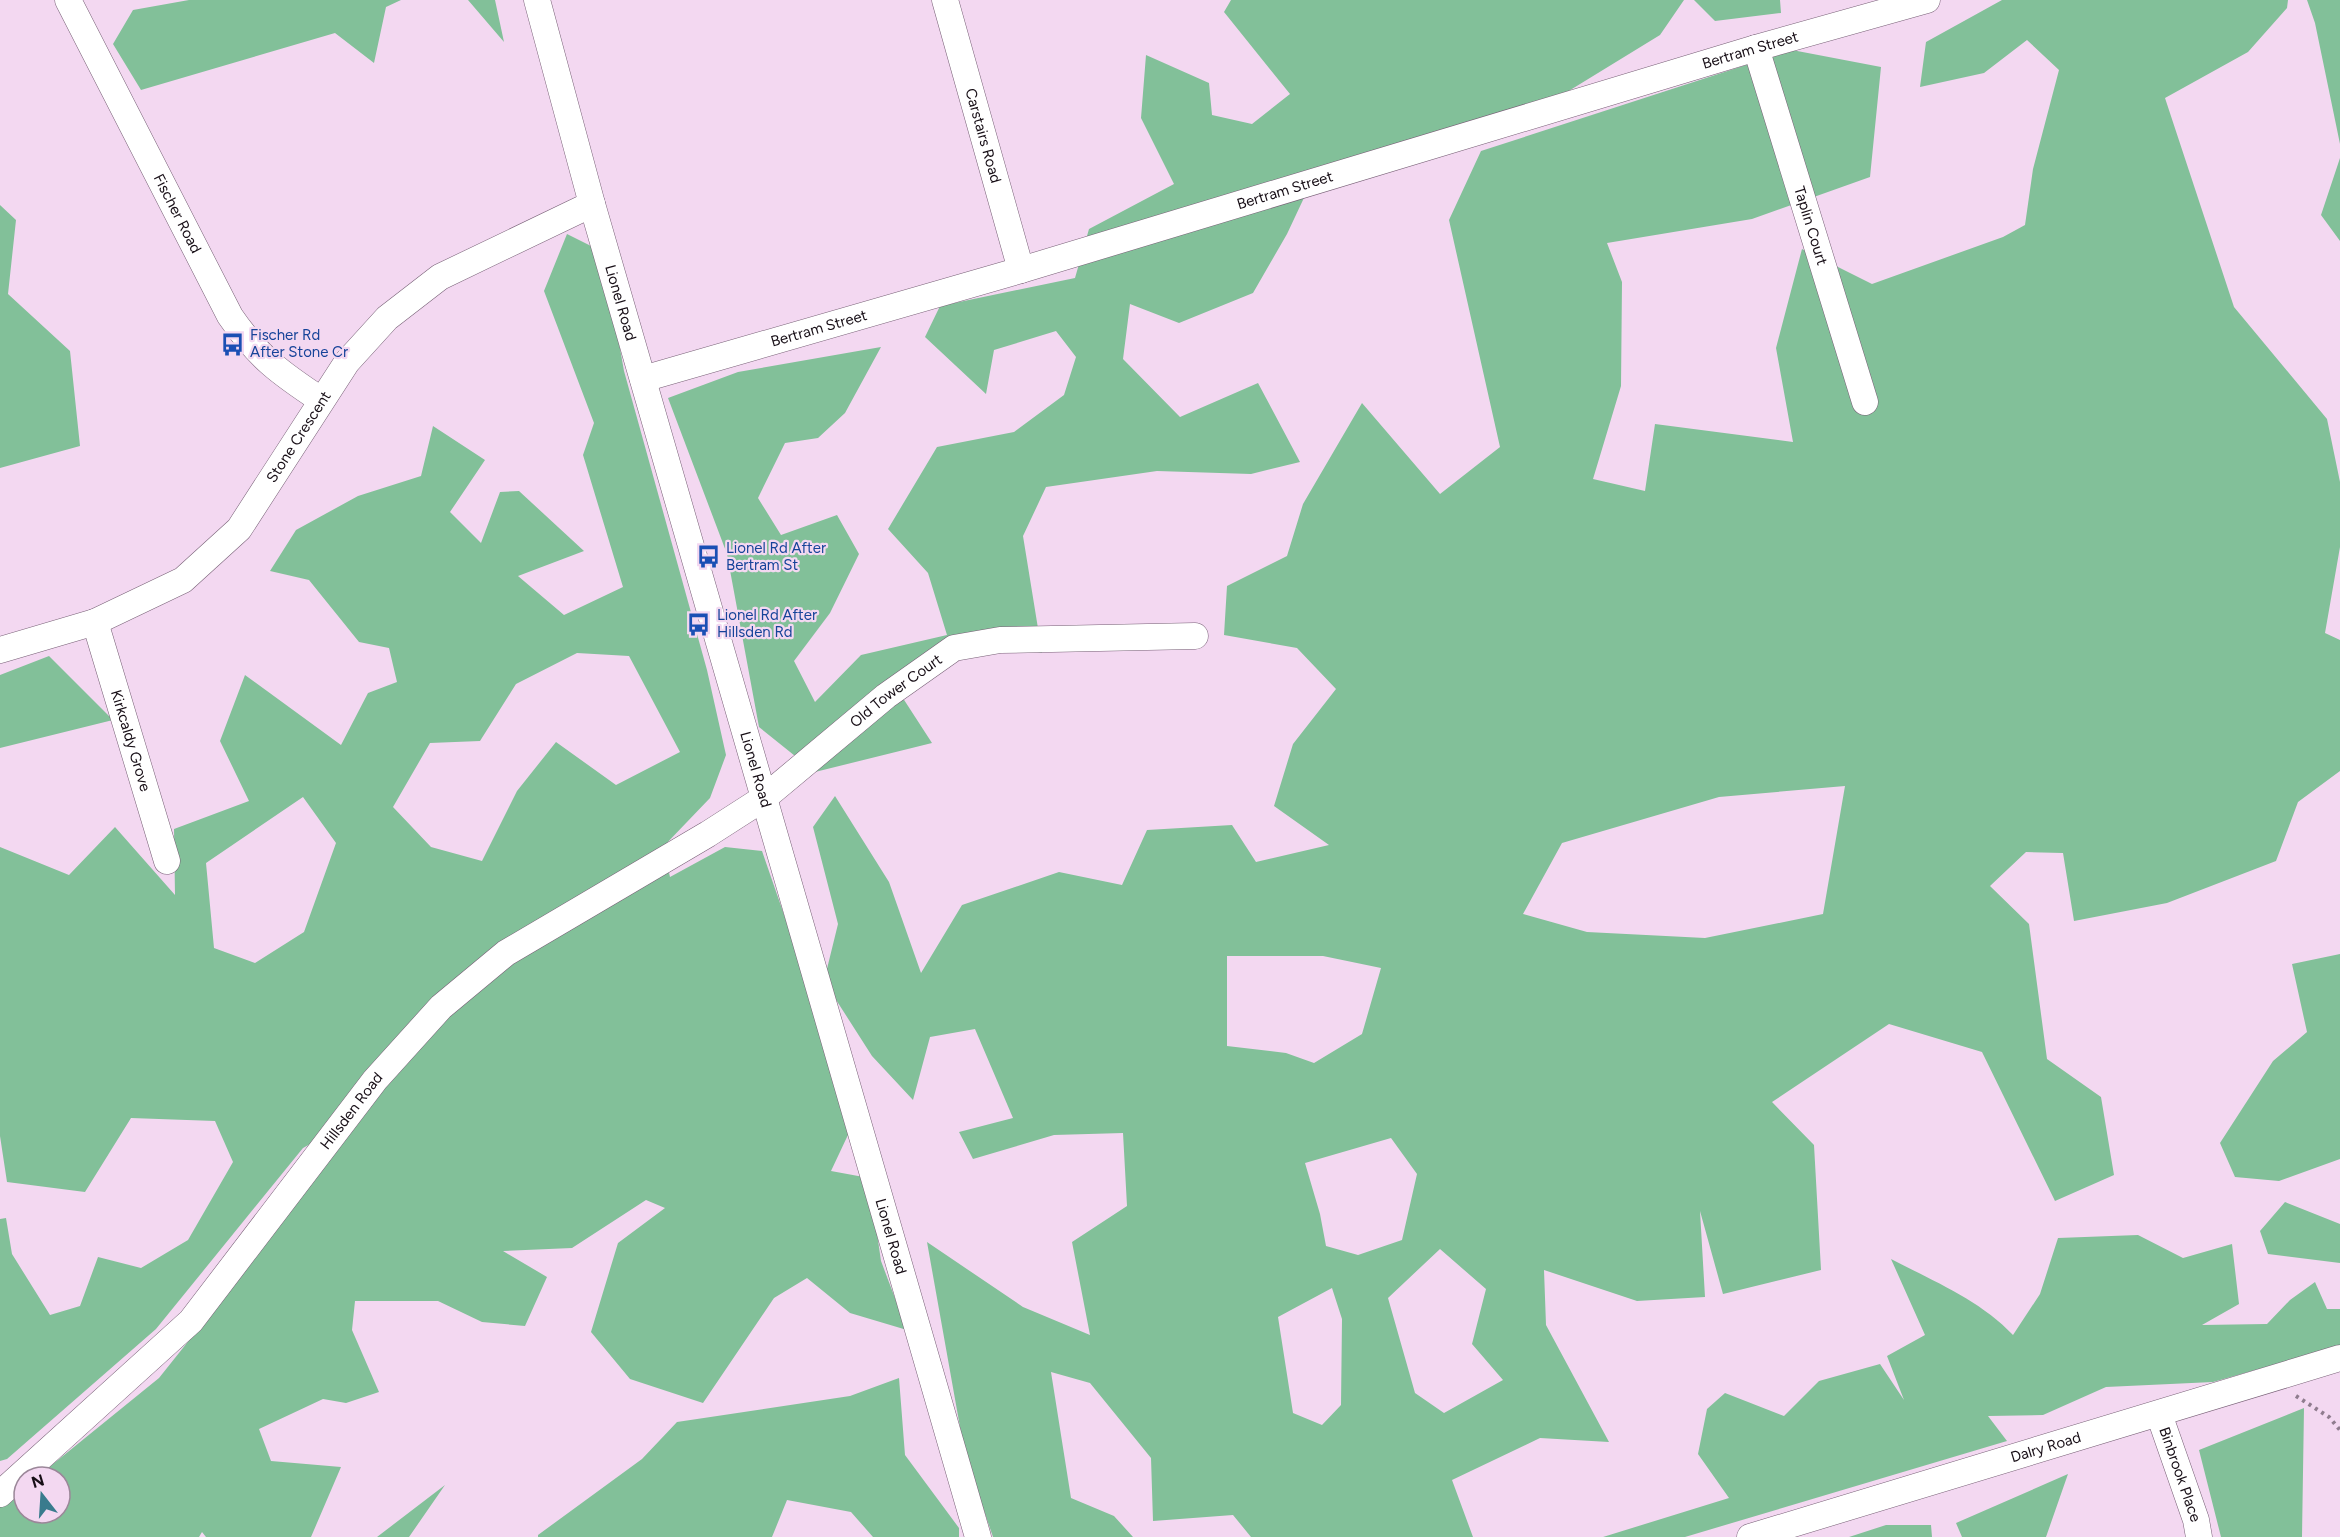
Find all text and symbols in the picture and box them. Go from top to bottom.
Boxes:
street label: Bertram Street [1700,27,1801,73]
street label: Carstairs Road [961,86,1005,185]
street label: Bertram Street [1235,167,1335,213]
street label: Fischer Road [150,171,205,256]
street label: Taplin Court [1790,184,1831,268]
street label: Lionel Road [601,263,640,343]
street label: Bertram Street [769,306,869,351]
place label: Fischer Rd After Stone Cr [250,326,348,361]
bus stop icon: Fischer Rd After Stone Cr [219,331,245,357]
street label: Stone Crescent [262,387,335,486]
place label: Lionel Rd After Bertram St [726,539,826,574]
bus stop icon: Lionel Rd After Bertram St [695,544,721,570]
place label: Lionel Rd After Hillsden Rd [717,606,817,641]
bus stop icon: Lionel Rd After Hillsden Rd [686,611,712,637]
street label: Old Tower Court [846,650,946,731]
street label: Kirkcaldy Grove [107,688,155,794]
street label: Lionel Road [736,729,775,810]
street label: Hillsden Road [316,1069,386,1153]
street label: Lionel Road [871,1196,910,1276]
street label: Binbrook Place [2155,1425,2205,1524]
street label: Dalry Road [2008,1428,2083,1466]
north arrow [12,1465,72,1525]
text: N [29,1470,46,1492]

